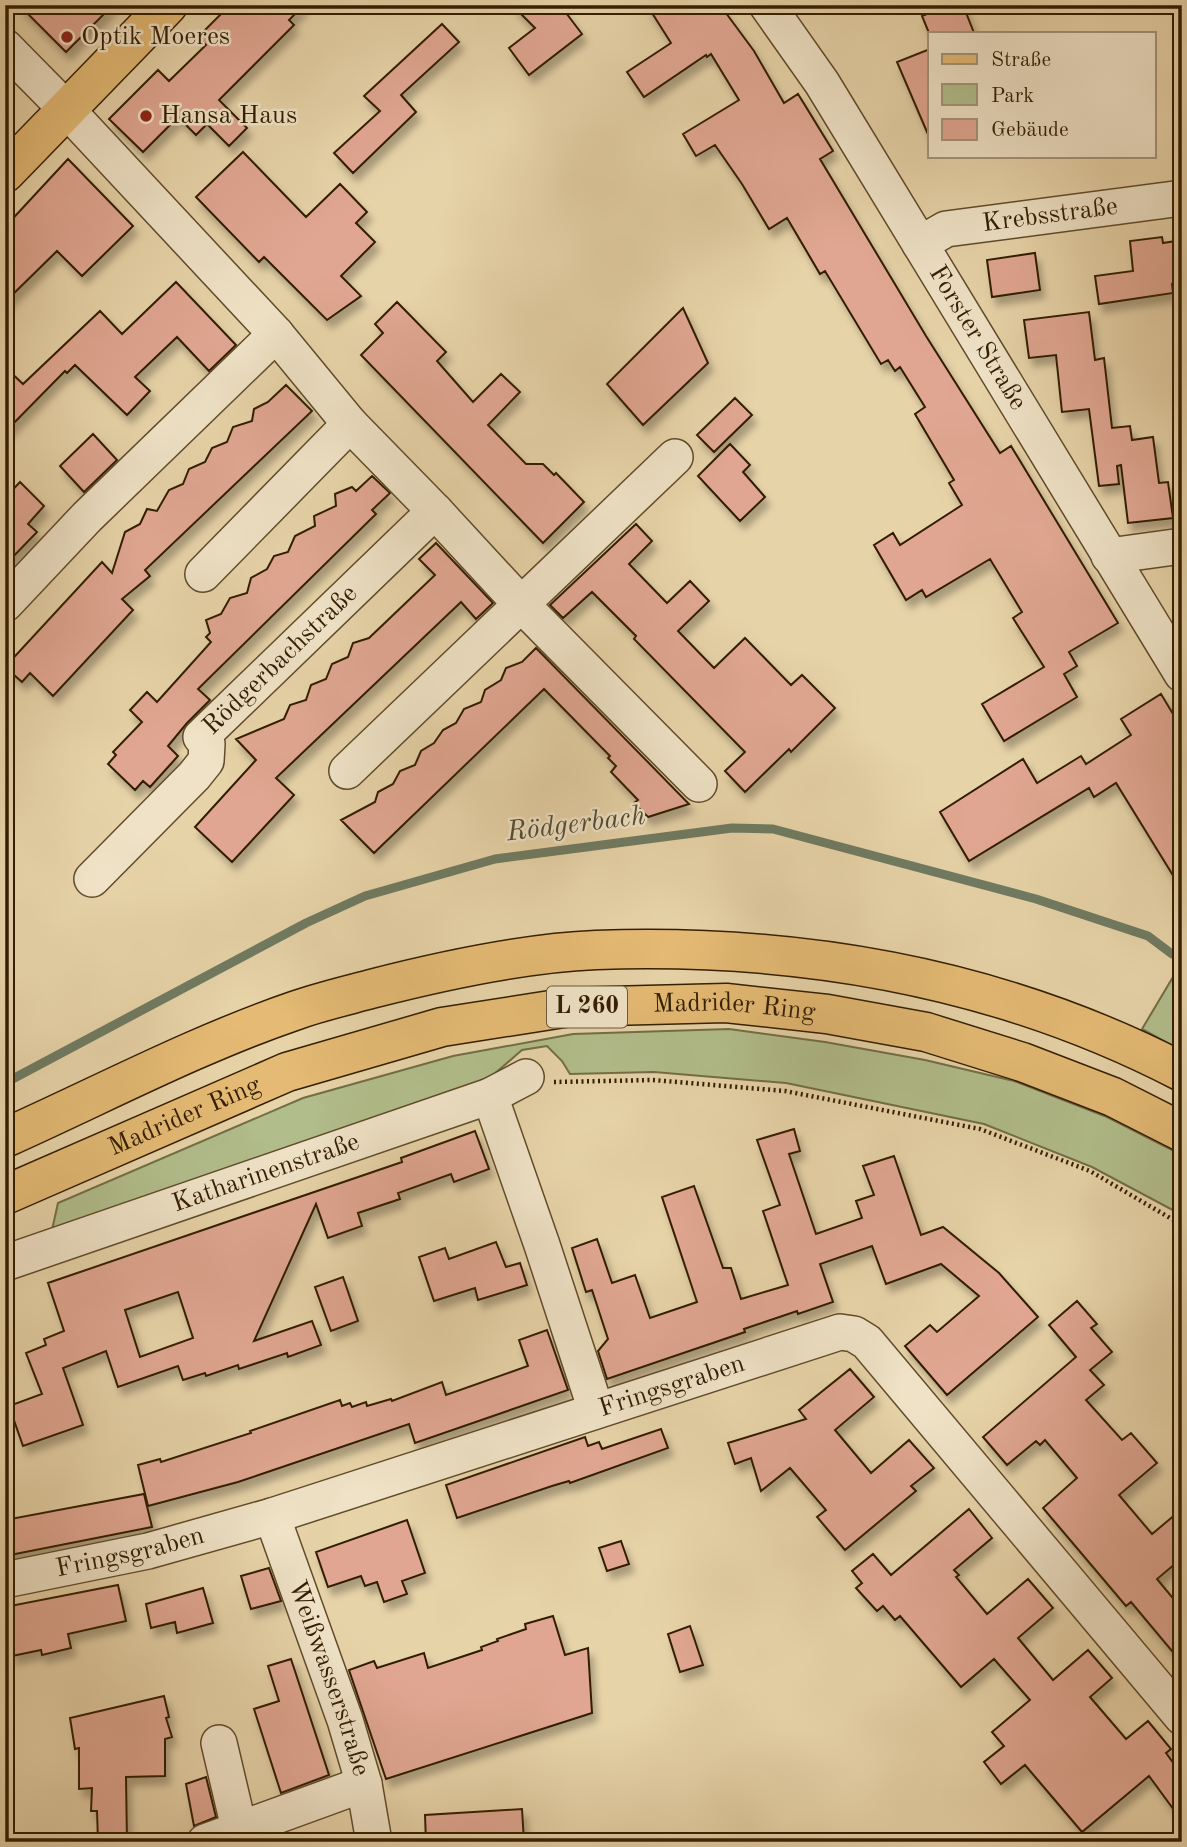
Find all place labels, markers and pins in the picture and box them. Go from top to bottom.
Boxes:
place label: Optik Moeres [81,24,230,50]
marker: Optik Moeres [59,29,75,45]
place label: Hansa Haus [160,103,297,129]
marker: Hansa Haus [138,108,154,124]

